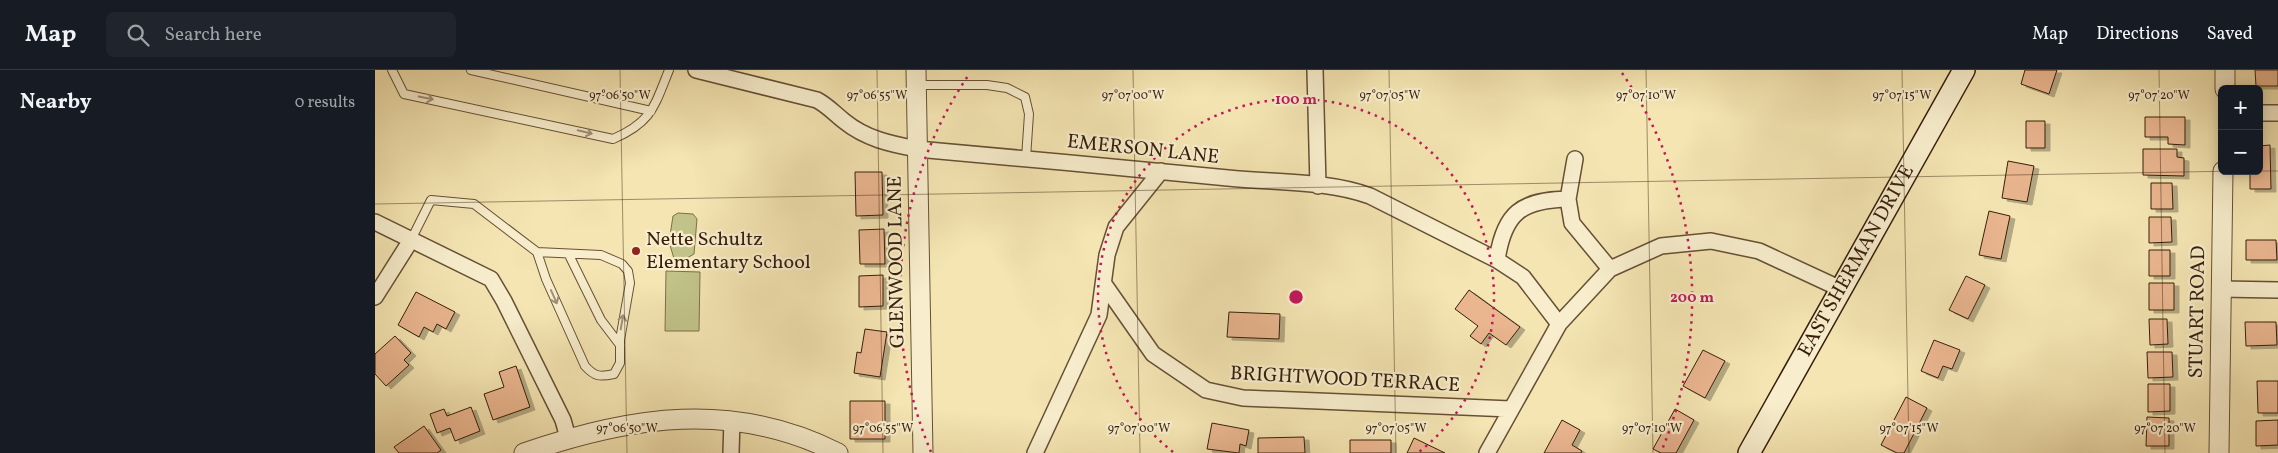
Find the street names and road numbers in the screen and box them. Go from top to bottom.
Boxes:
street label: EMERSON LANE [1065,128,1221,172]
street label: EAST SHERMAN DRIVE [1792,160,1922,362]
street label: GLENWOOD LANE [881,176,913,348]
street label: STUART ROAD [2183,245,2213,379]
street label: BRIGHTWOOD TERRACE [1229,360,1461,400]

